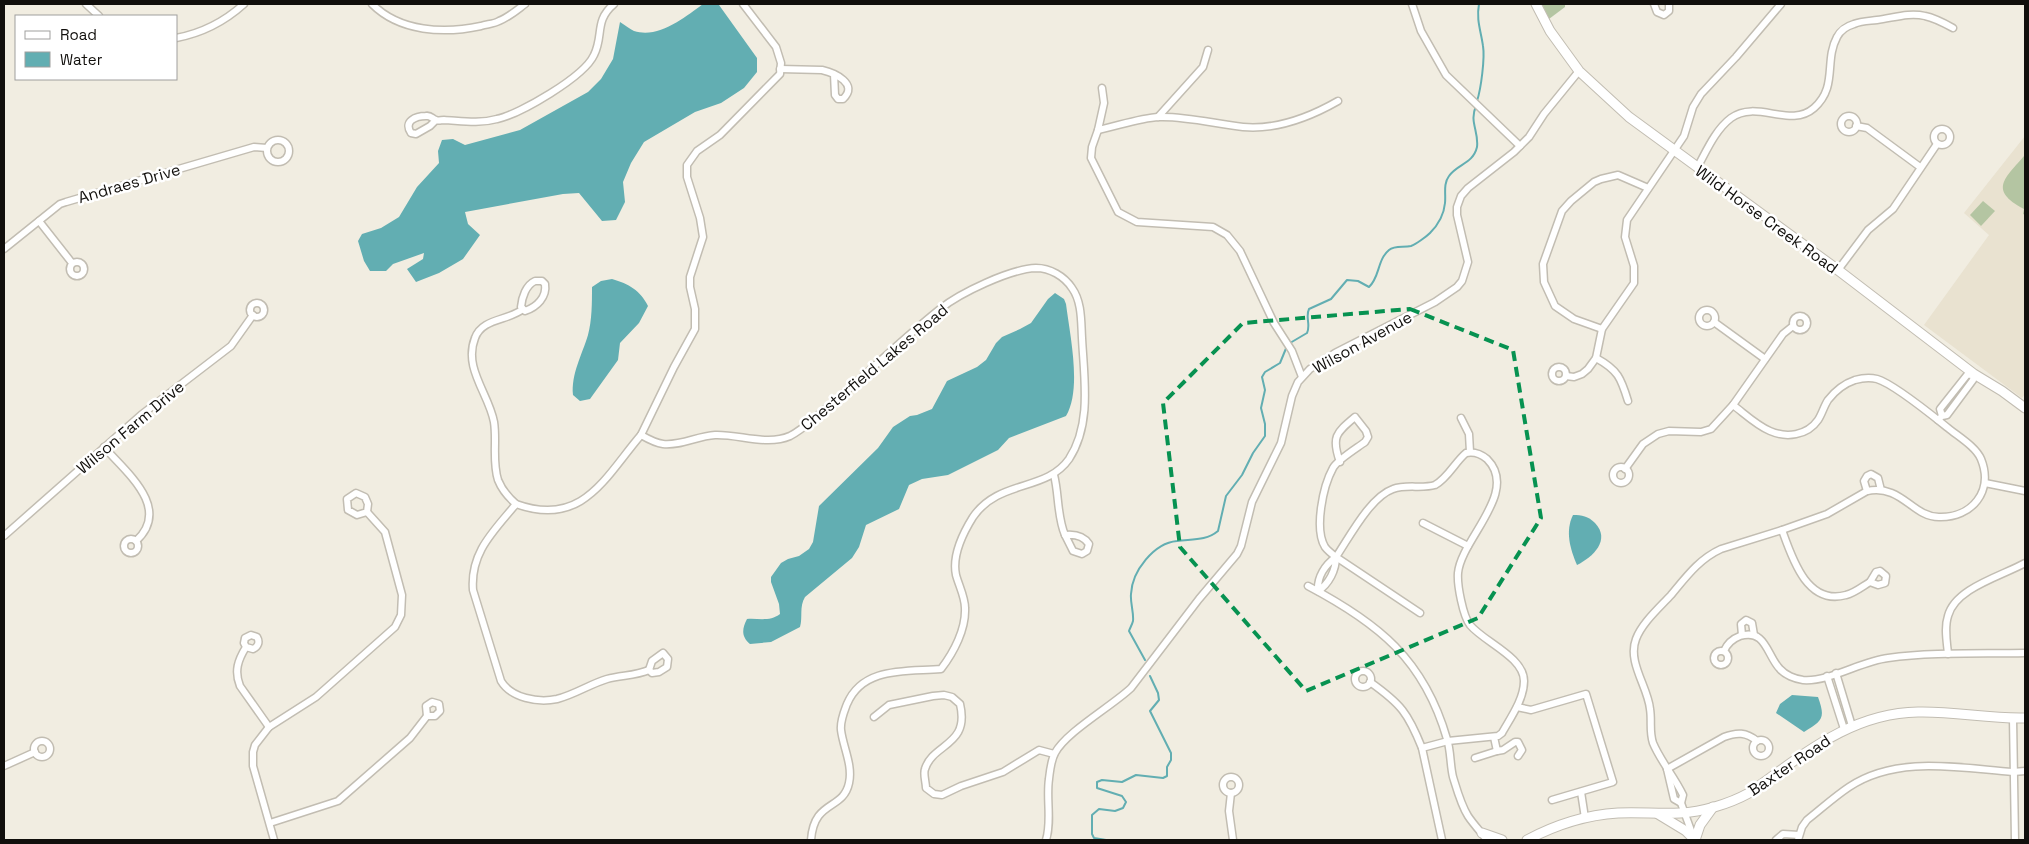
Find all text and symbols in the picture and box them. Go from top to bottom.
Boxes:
legend [15,15,178,80]
text: Road [60,25,97,44]
text: Water [60,50,103,69]
street label: Andraes Drive [76,159,183,208]
street label: Wild Horse Creek Road [1691,161,1842,278]
street label: Chesterfield Lakes Road [796,299,952,435]
street label: Wilson Avenue [1309,306,1416,378]
street label: Wilson Farm Drive [72,376,188,479]
street label: Baxter Road [1744,730,1835,801]

